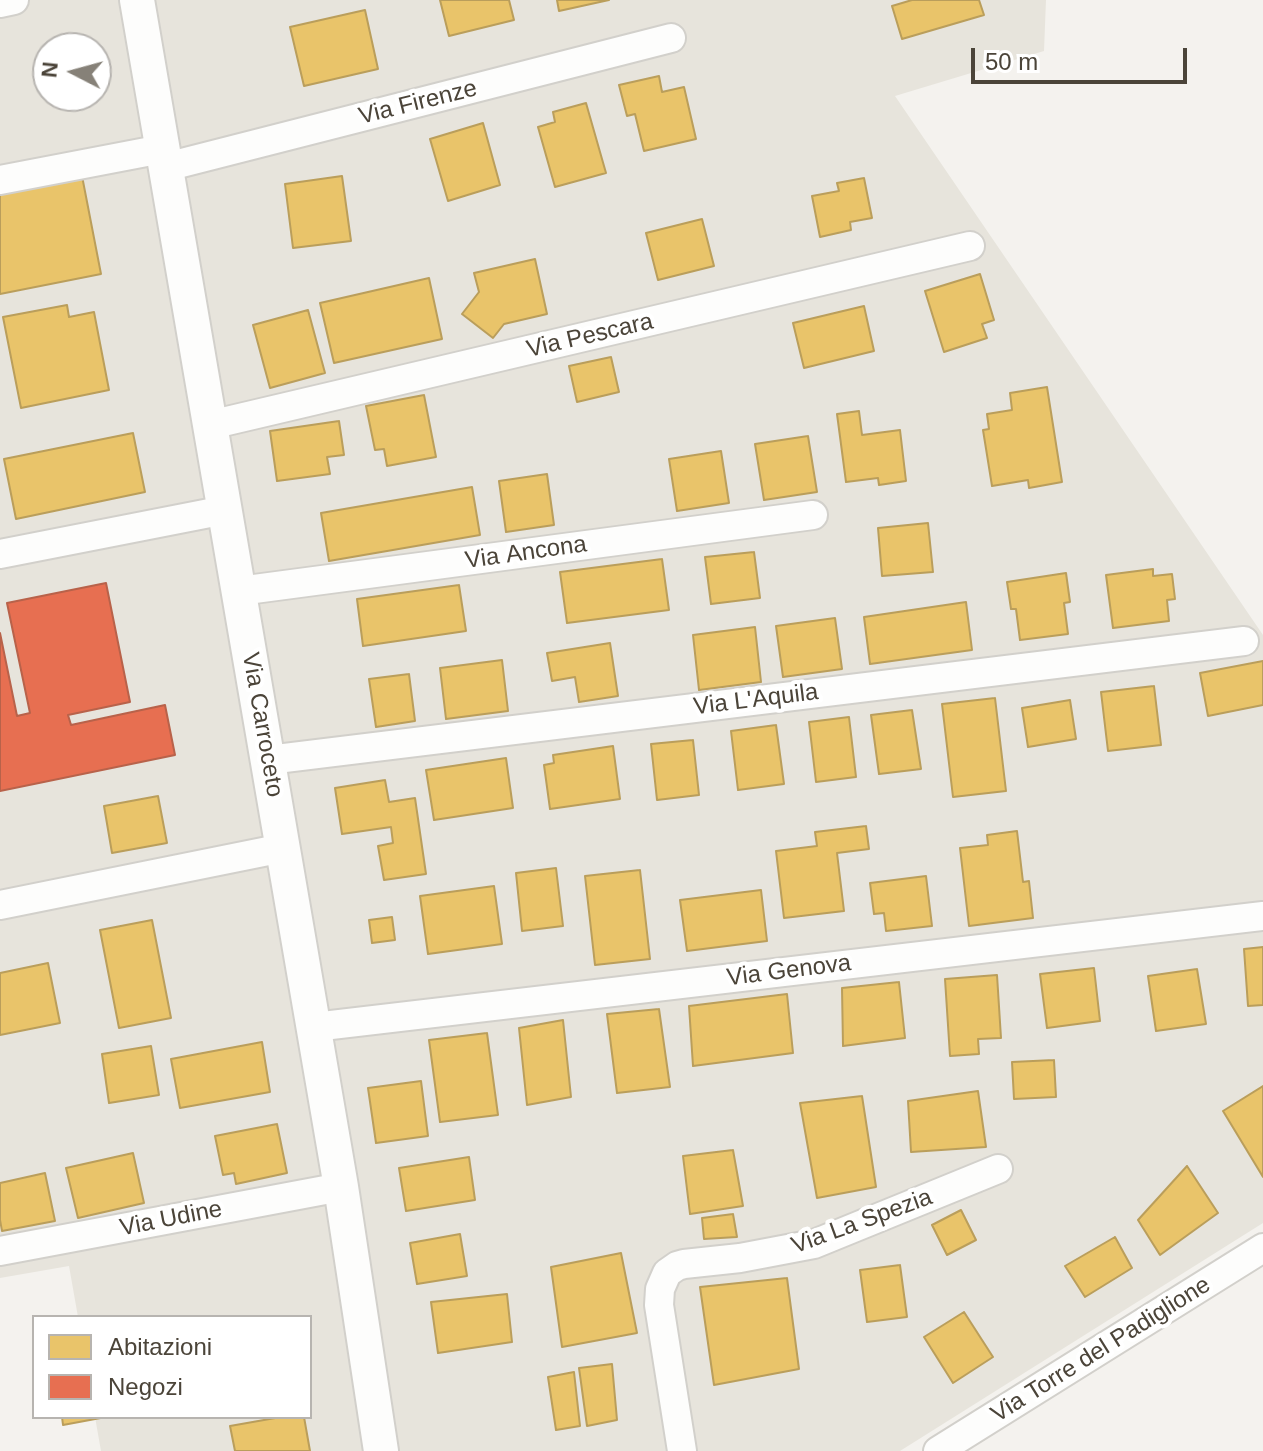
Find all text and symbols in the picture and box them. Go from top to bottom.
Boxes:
north arrow [32,32,112,112]
scale bar [975,32,1191,82]
text: 50 m [985,48,1038,75]
text: N [36,60,63,79]
street label: Via Firenze [356,74,480,132]
street label: Via Pescara [524,307,656,365]
street label: Via Ancona [463,530,589,576]
street label: Via Carroceto [235,650,289,800]
street label: Via L'Aquila [692,678,820,722]
street label: Via Genova [725,949,853,993]
street label: Via La Spezia [788,1183,936,1261]
street label: Via Udine [117,1195,225,1243]
street label: Via Torre del Padiglione [986,1271,1216,1429]
legend [32,1315,312,1419]
text: Abitazioni [108,1333,212,1360]
text: Negozi [108,1373,183,1400]

